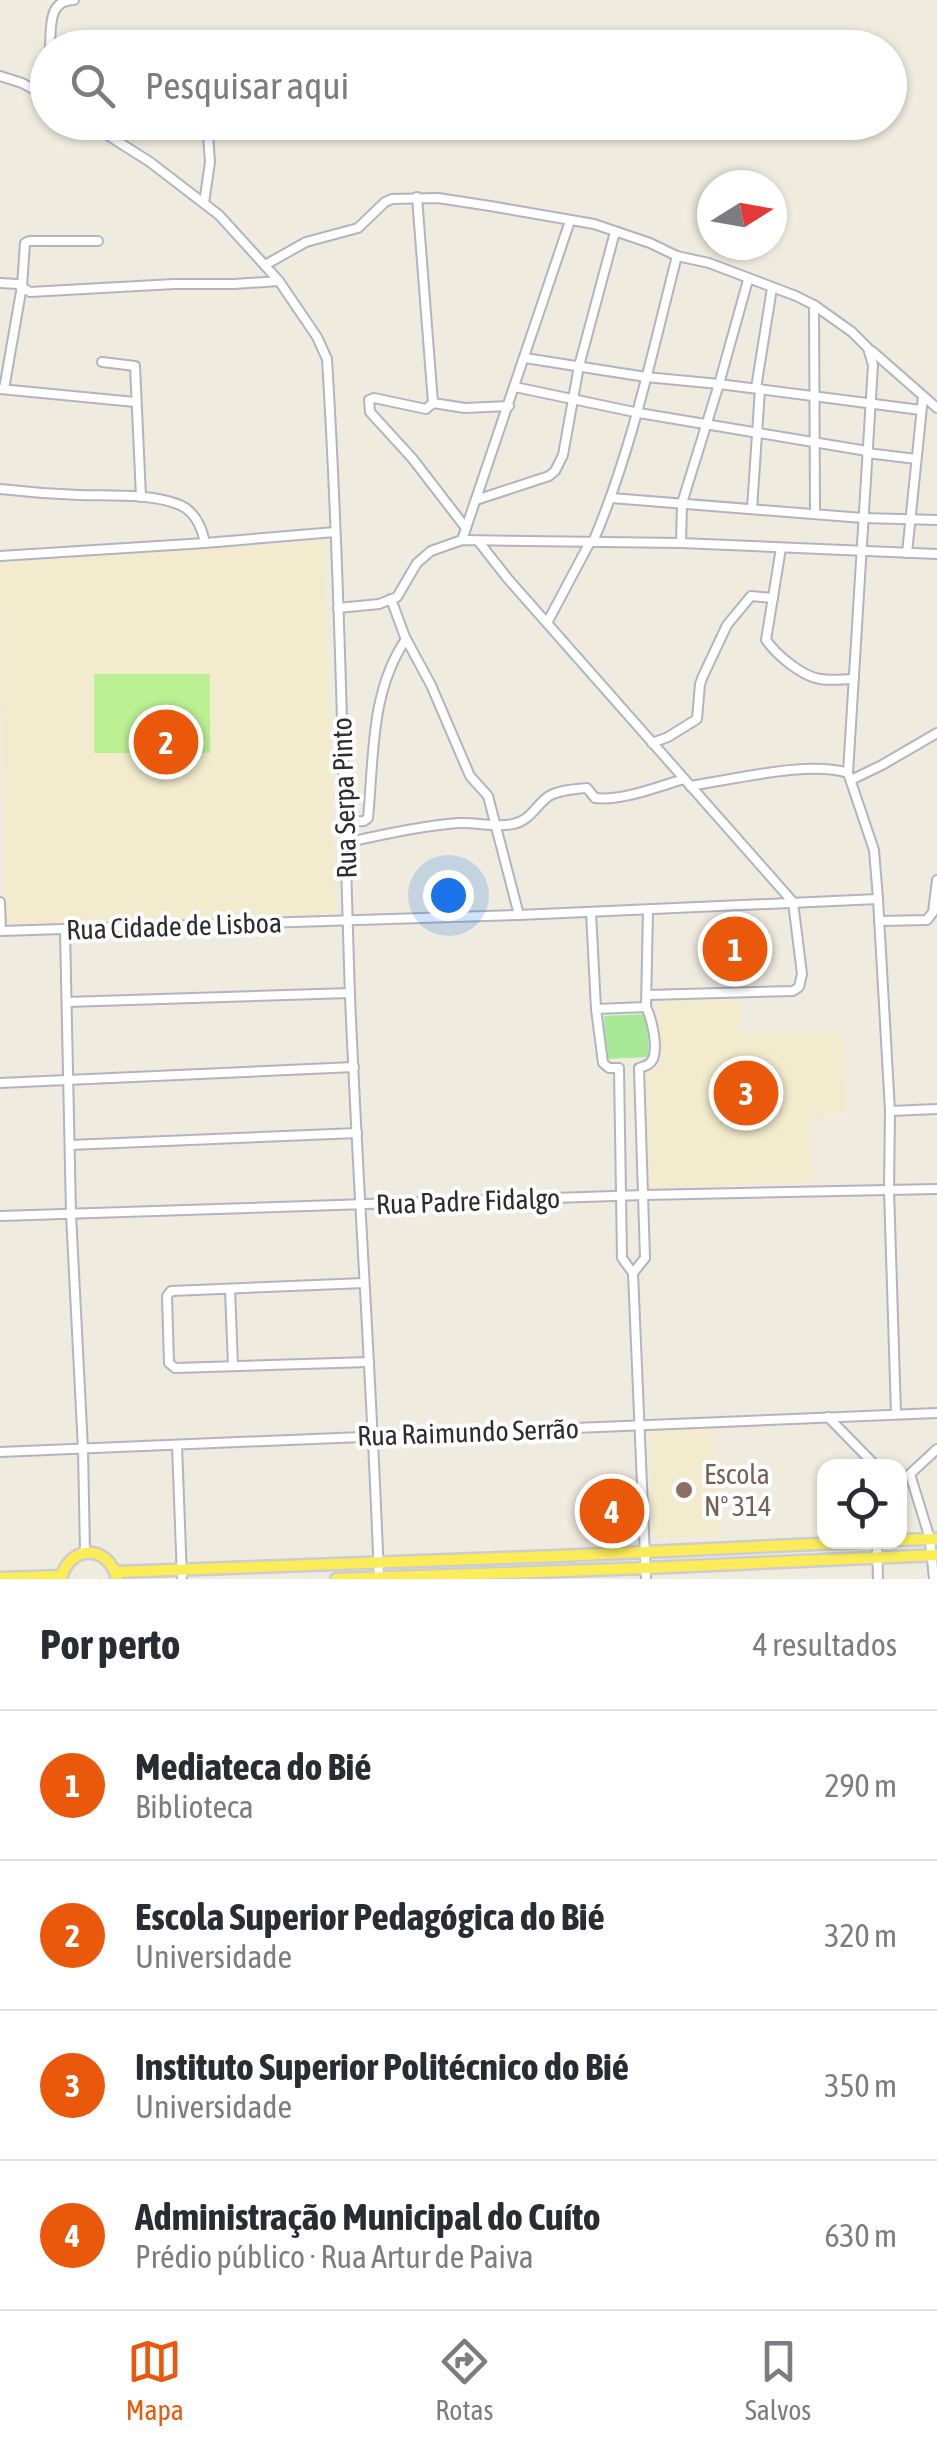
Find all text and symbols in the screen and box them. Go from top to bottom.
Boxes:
search box [30,30,907,140]
icon: search [65,58,120,113]
text: Pesquisar aqui [145,64,349,107]
north arrow [697,170,787,260]
pin: 2 [134,704,198,780]
street label: Rua Serpa Pinto [325,717,363,879]
your location [423,870,474,921]
street label: Rua Cidade de Lisboa [66,906,282,946]
pin: 1 [702,912,768,986]
pin: 3 [714,1056,778,1130]
street label: Rua Padre Fidalgo [375,1182,561,1220]
street label: Rua Raimundo Serrão [357,1412,579,1452]
place label: Escola Nº 314 [704,1458,771,1522]
map controls [817,1459,907,1549]
button: locate [817,1459,907,1549]
pin: 4 [580,1474,644,1548]
marker: Escola Nº 314 [673,1479,695,1501]
text: Por perto [40,1620,180,1668]
text: 4 resultados [753,1626,897,1663]
text: Mediateca do Bié [135,1745,372,1788]
text: 1 [65,1767,80,1804]
text: 290 m [824,1767,897,1804]
text: Biblioteca [135,1788,254,1825]
text: Escola Superior Pedagógica do Bié [135,1895,605,1938]
text: 2 [65,1917,80,1954]
text: 320 m [824,1917,897,1954]
text: Universidade [135,1938,292,1975]
text: Instituto Superior Politécnico do Bié [135,2045,629,2088]
text: 3 [65,2067,80,2104]
text: 350 m [824,2067,897,2104]
text: Universidade [135,2088,292,2125]
text: Administração Municipal do Cuíto [135,2195,601,2238]
text: 4 [65,2217,80,2254]
text: 630 m [824,2217,897,2254]
text: Prédio público · Rua Artur de Paiva [135,2238,534,2275]
tab: Mapa [126,2334,184,2426]
tab: Rotas [435,2334,493,2426]
tab: Salvos [745,2334,811,2426]

